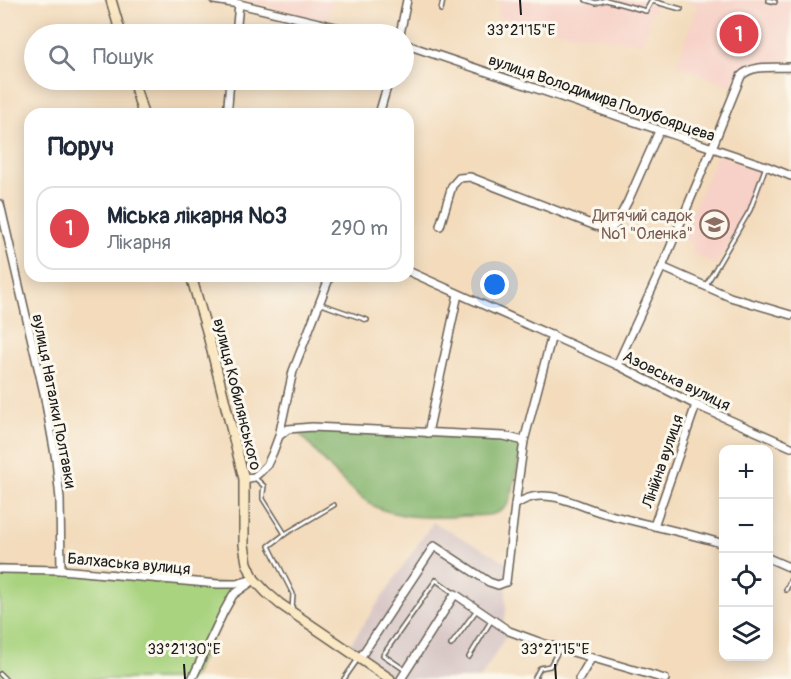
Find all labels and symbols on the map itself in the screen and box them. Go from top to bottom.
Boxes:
pin: 1 [720,12,758,57]
text: 33°21'15"E [487,21,555,40]
street label: вулиця Володимира Полубоярцева [486,50,718,146]
place label: Дитячий садок №1 "Оленка" [591,206,693,244]
school or university icon: Дитячий садок №1 "Оленка" [698,208,730,240]
your location [480,270,509,299]
street label: вулиця Наталки Полтавки [27,312,81,490]
street label: вулиця Кобилянського [208,316,266,473]
street label: Азовська вулиця [620,346,734,416]
street label: Лінійна вулиця [637,412,688,512]
street label: Балхаська вулиця [67,549,191,579]
text: 33°21'30"E [147,640,221,659]
text: 33°21'15"E [521,640,589,659]

